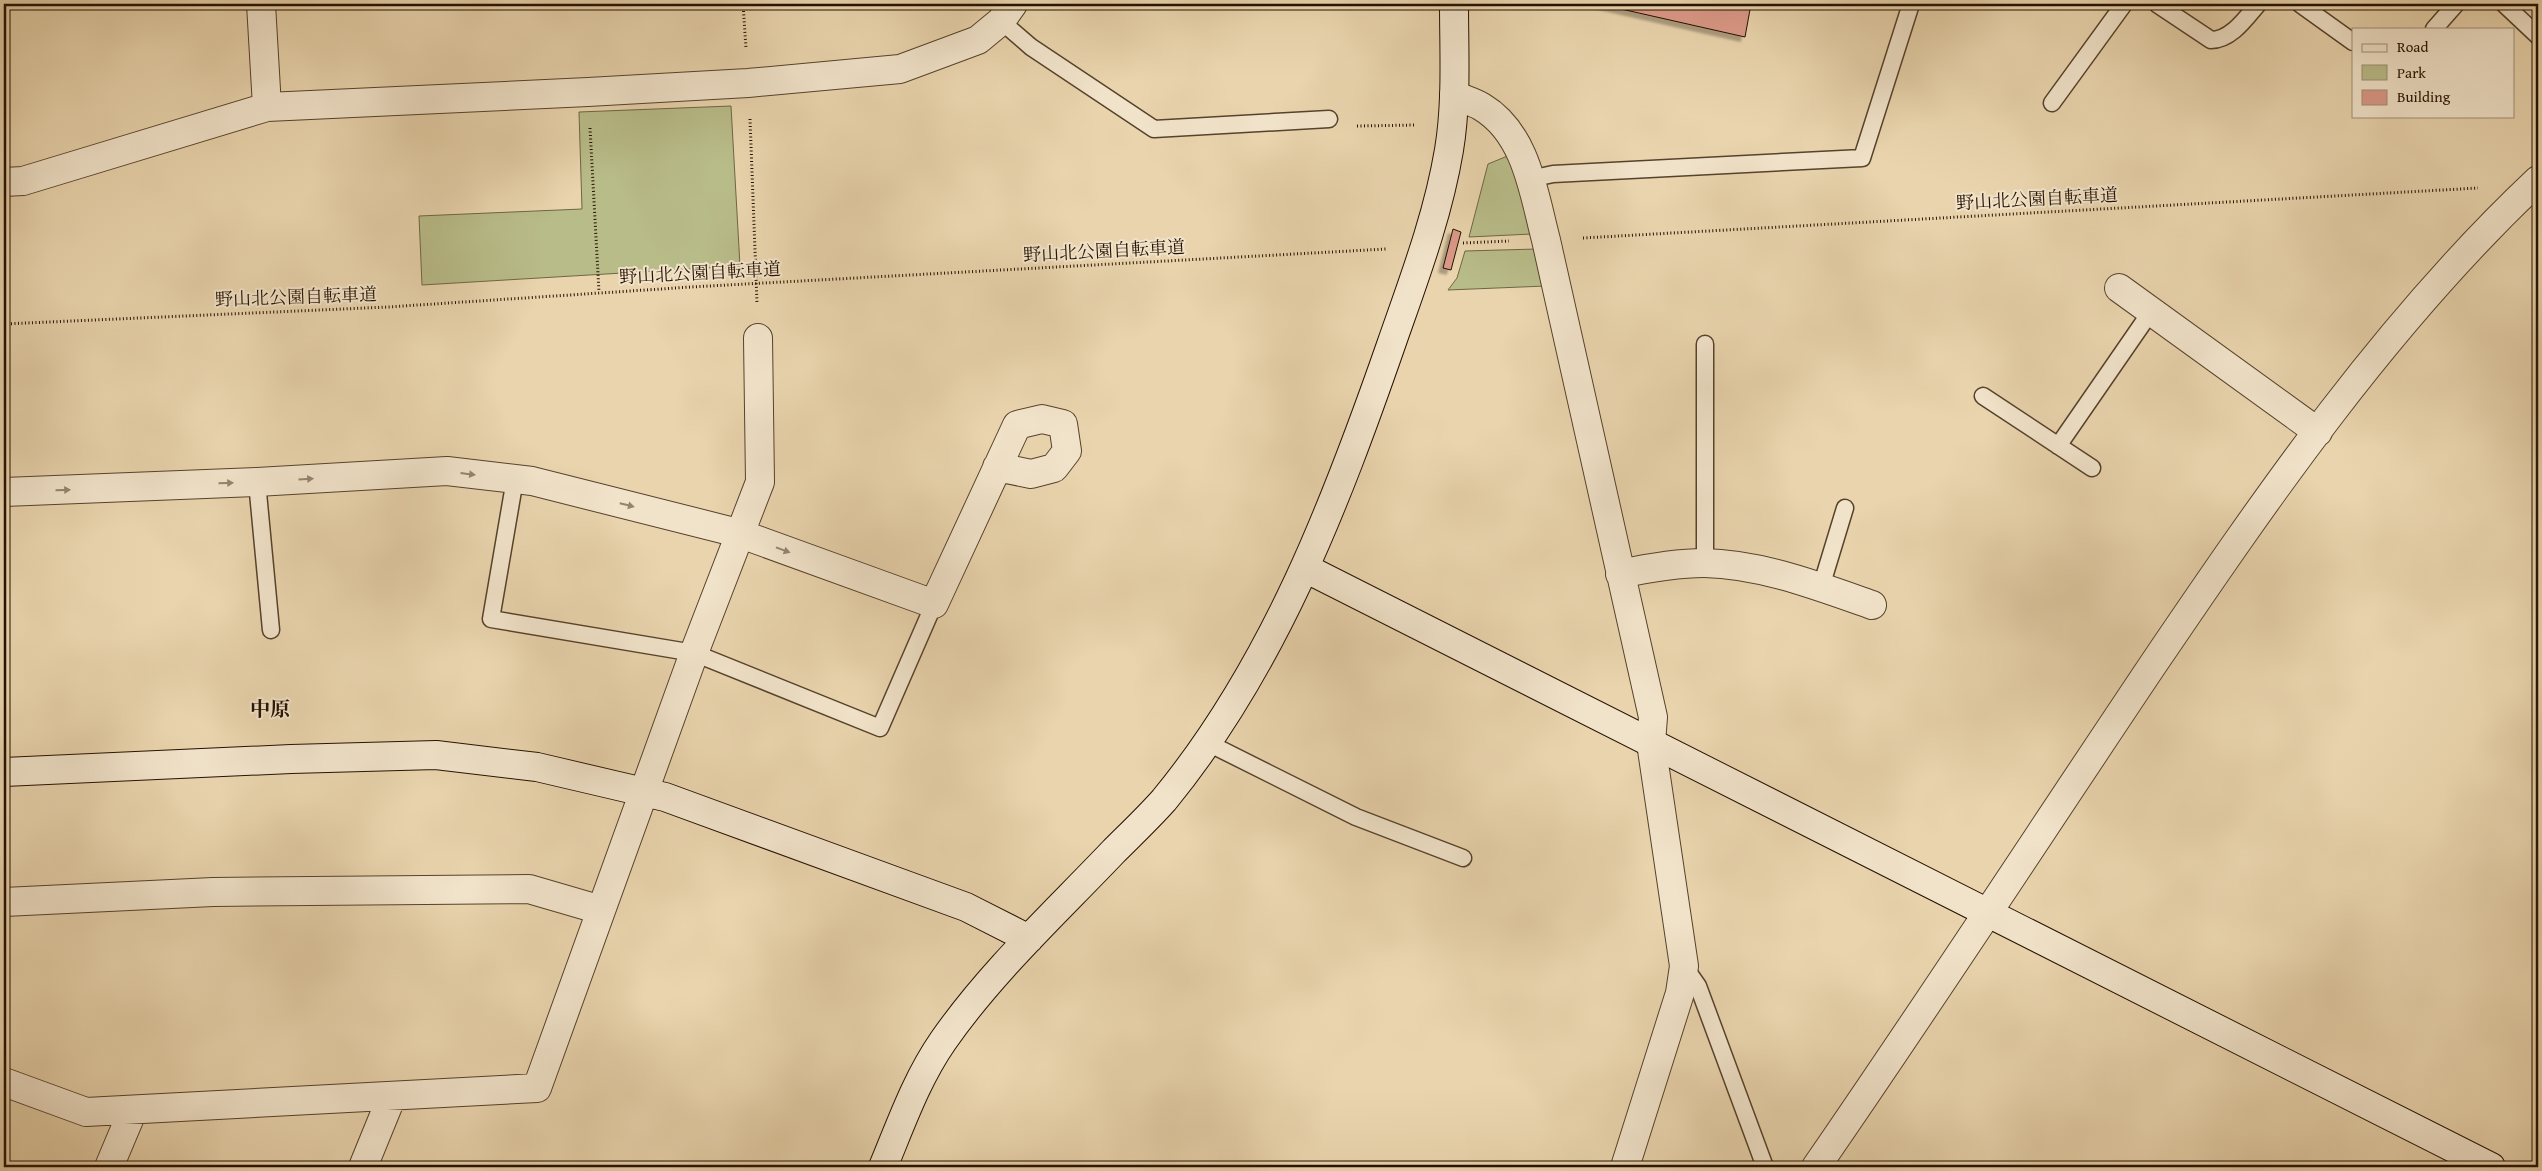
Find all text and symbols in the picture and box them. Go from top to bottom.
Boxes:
legend [2352,28,2514,118]
text: Road [2397,36,2428,57]
text: Park [2397,62,2426,83]
text: Building [2397,86,2451,107]
street label: 野山北公園自転車道 [1955,181,2119,216]
street label: 野山北公園自転車道 [1022,233,1186,268]
street label: 野山北公園自転車道 [618,255,782,290]
street label: 野山北公園自転車道 [215,280,377,313]
one-way arrow [460,470,476,478]
one-way arrow [298,475,314,483]
one-way arrow [218,479,234,487]
one-way arrow [56,486,72,494]
one-way arrow [620,501,635,509]
one-way arrow [776,547,791,554]
district label: 中原 [250,694,290,723]

